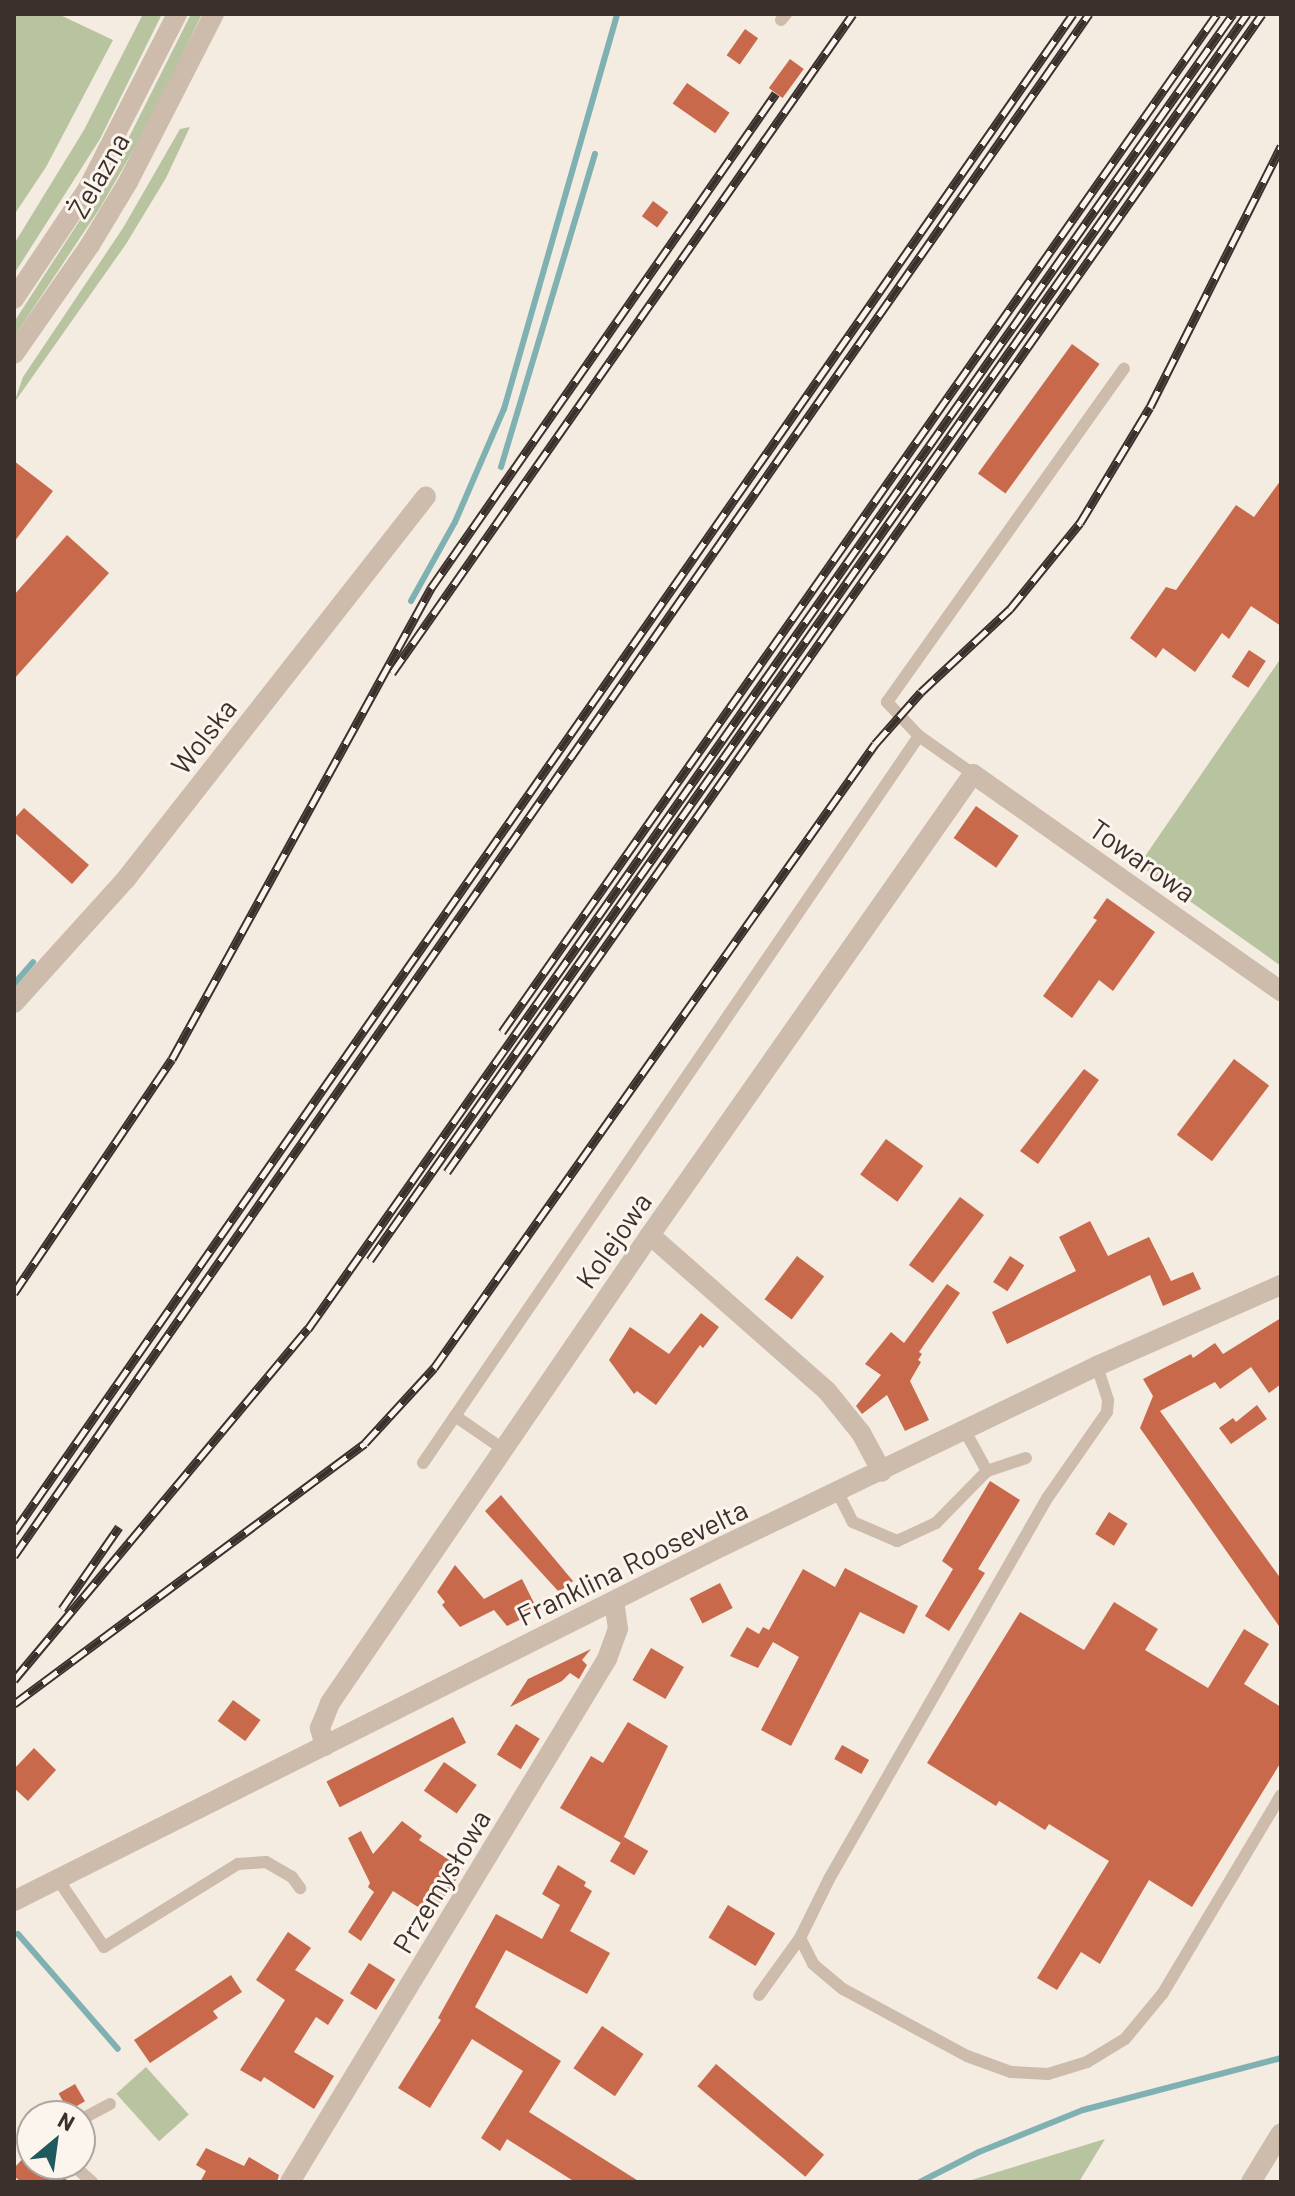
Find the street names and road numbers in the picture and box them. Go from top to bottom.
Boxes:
street label: Żelazna [60,126,136,224]
street label: Wolska [163,692,243,780]
street label: Towarowa [1083,811,1203,909]
street label: Kolejowa [568,1186,658,1294]
street label: Franklina Roosevelta [511,1492,753,1632]
street label: Przemysłowa [385,1803,497,1959]

